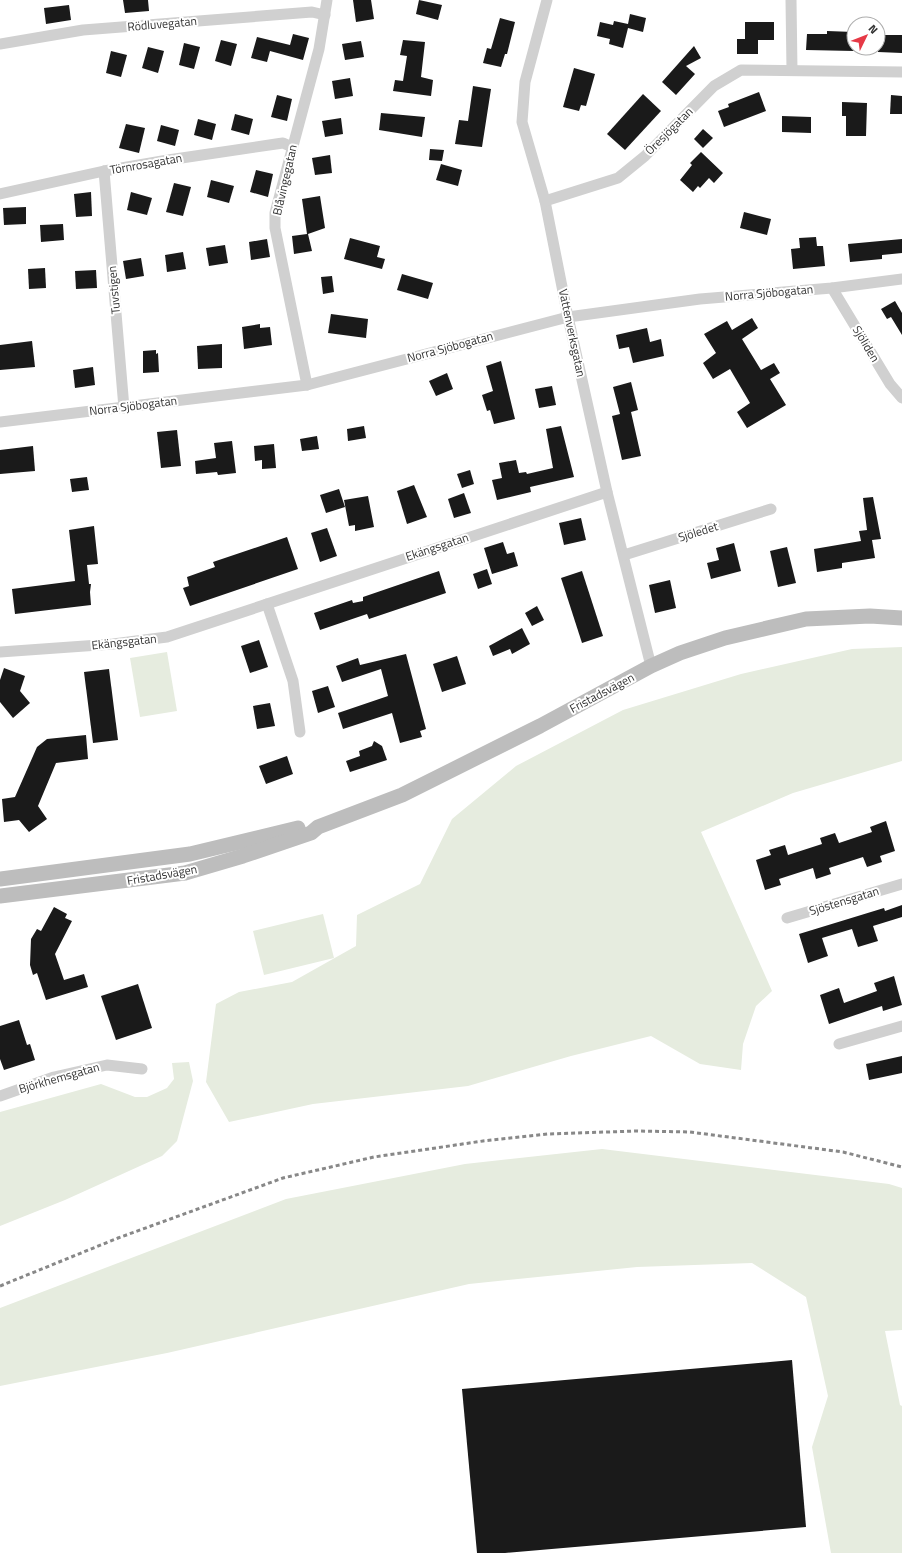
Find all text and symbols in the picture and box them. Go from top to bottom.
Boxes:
street label: Rödluvegatan [126,11,197,36]
north arrow [846,16,886,56]
text: N [865,21,882,37]
street label: Öresjögatan [640,102,697,159]
street label: Blåvingegatan [267,143,302,217]
street label: Törnrosagatan [108,148,183,179]
street label: Tuvstigen [102,265,125,315]
street label: Norra Sjöbogatan [724,279,814,306]
street label: Vattenverksgatan [554,287,591,379]
street label: Sjöliden [848,322,885,366]
street label: Norra Sjöbogatan [405,326,495,367]
street label: Norra Sjöbogatan [88,391,178,420]
street label: Sjöledet [676,516,721,547]
street label: Ekängsgatan [403,527,471,566]
street label: Ekängsgatan [90,629,157,654]
street label: Fristadsvägen [566,668,638,718]
street label: Fristadsvägen [125,859,198,890]
street label: Sjöstensgatan [807,881,881,920]
street label: Björkhemsgatan [16,1057,101,1098]

